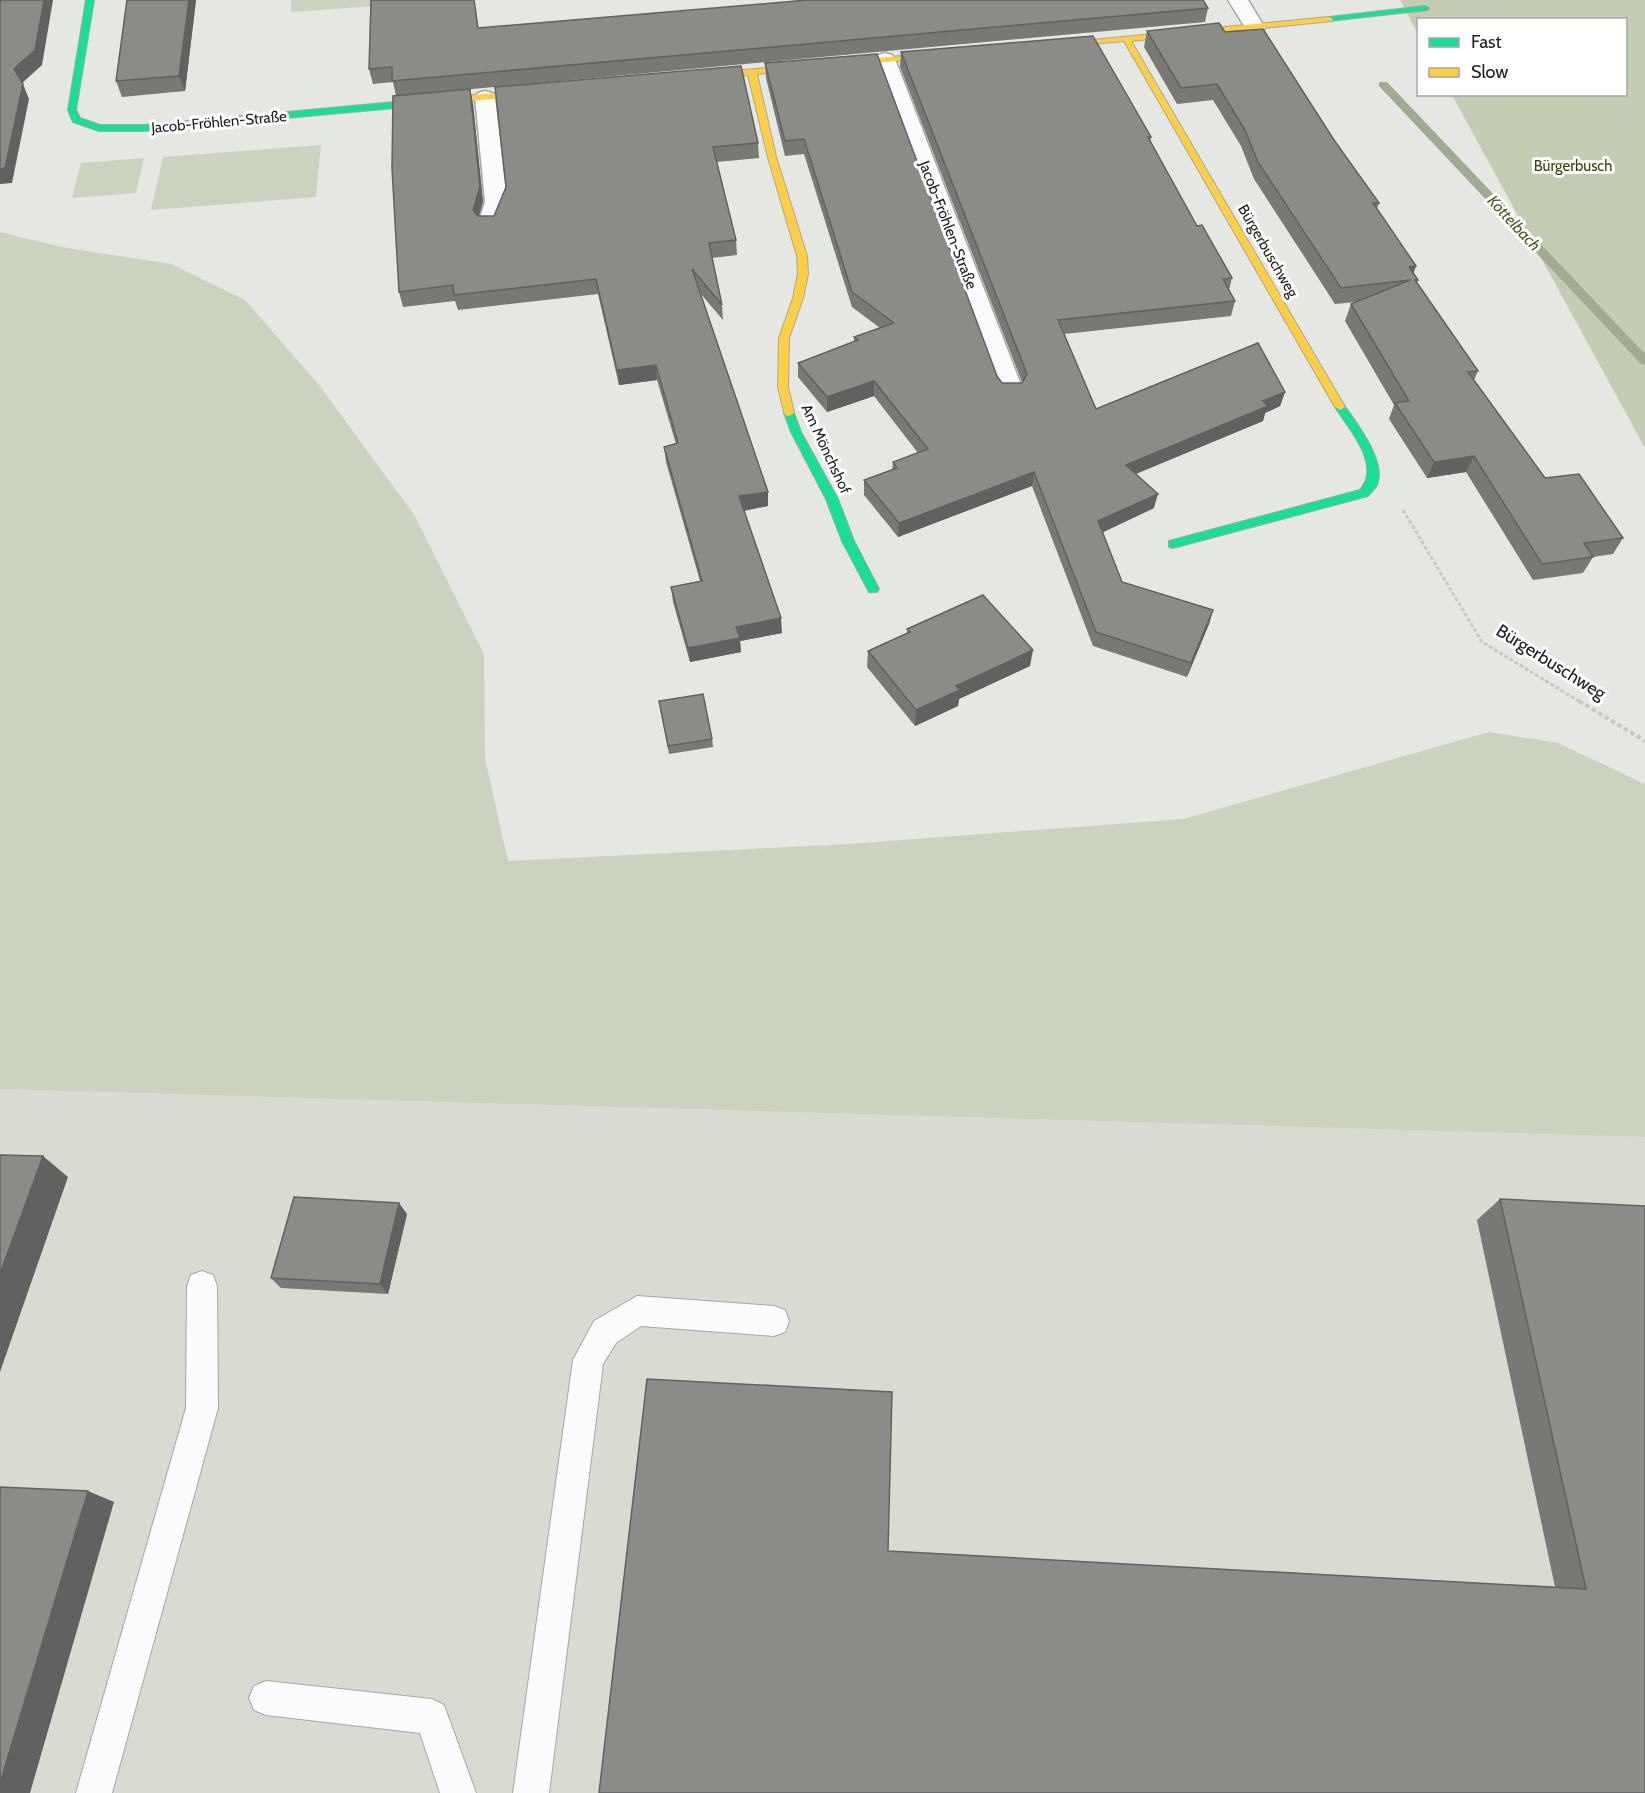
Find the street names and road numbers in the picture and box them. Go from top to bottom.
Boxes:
street label: Jacob-Fröhlen-Straße [149,107,288,137]
street label: Jacob-Fröhlen-Straße [915,157,981,292]
street label: Bürgerbuschweg [1234,201,1302,301]
street label: Am Mönchshof [797,401,855,497]
street label: Bürgerbuschweg [1492,619,1611,705]

